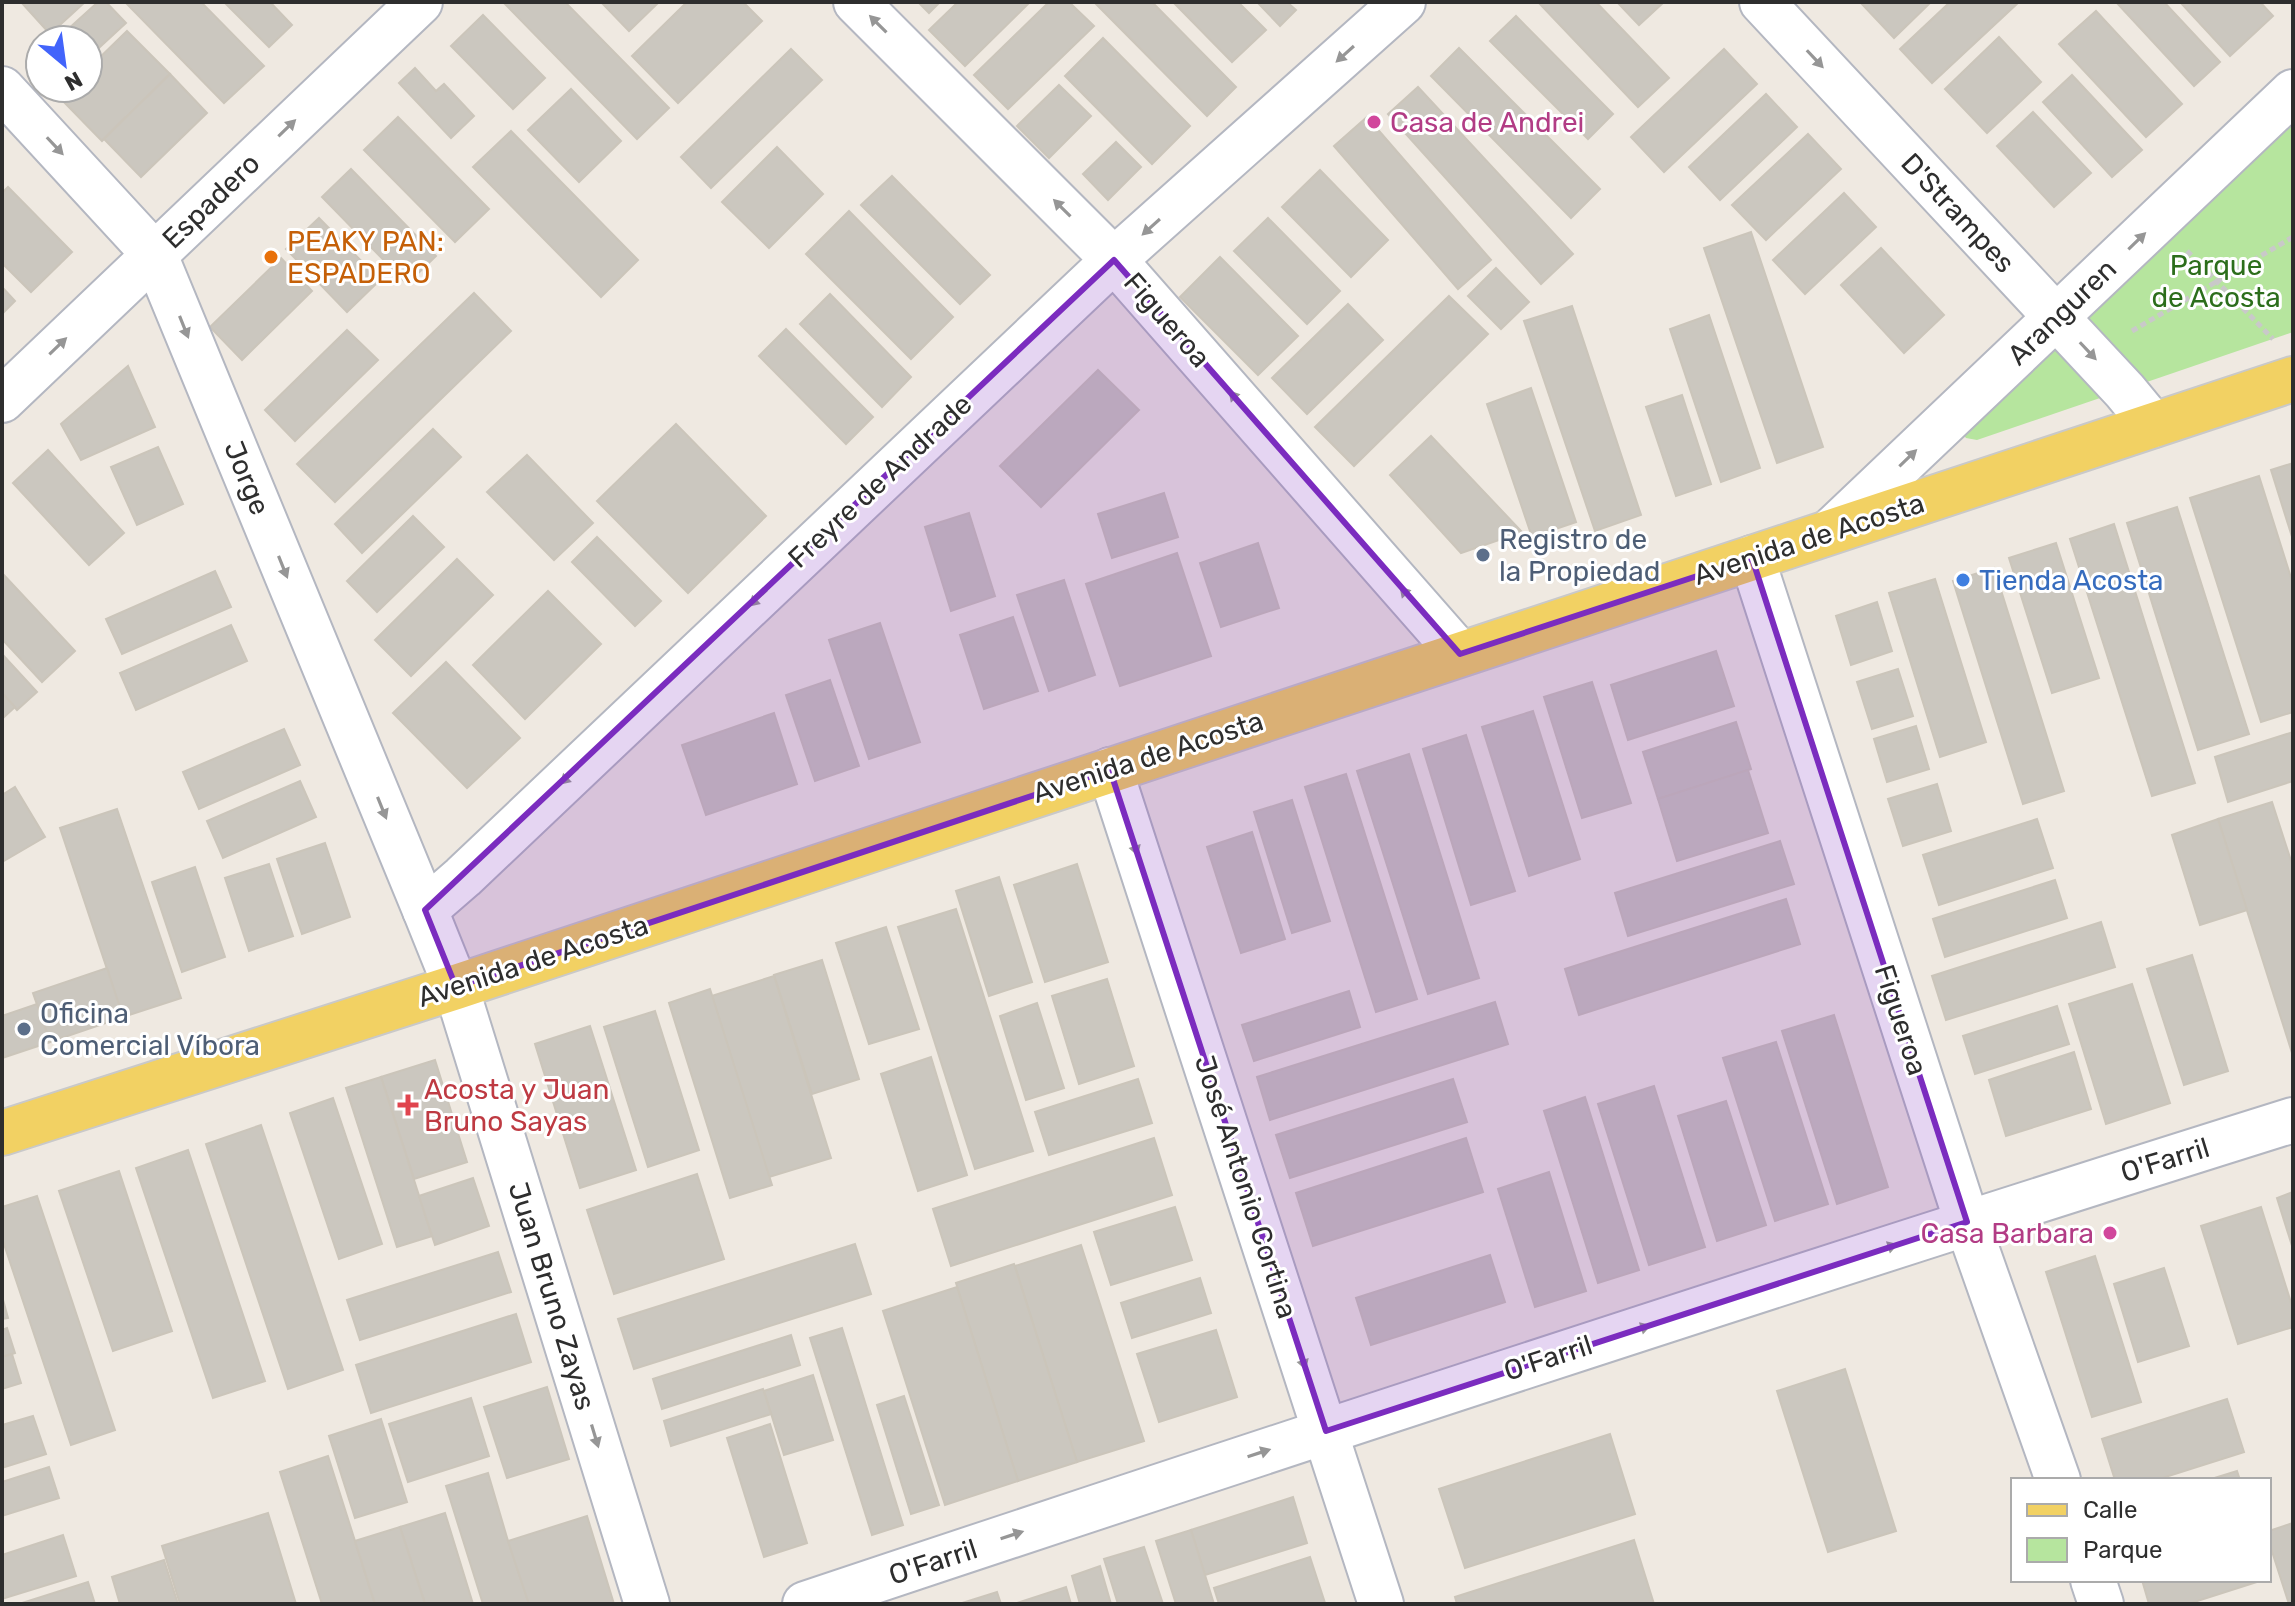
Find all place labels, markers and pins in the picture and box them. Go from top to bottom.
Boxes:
place label: Casa de Andrei [1390,106,1584,139]
marker: Casa de Andrei [1365,113,1383,131]
place label: PEAKY PAN: ESPADERO [287,225,444,290]
marker: PEAKY PAN: ESPADERO [262,248,280,266]
place label: Registro de la Propiedad [1499,523,1660,588]
marker: Registro de la Propiedad [1474,546,1492,564]
place label: Tienda Acosta [1979,564,2164,597]
marker: Tienda Acosta [1954,571,1972,589]
place label: Oficina Comercial Víbora [40,997,260,1062]
marker: Oficina Comercial Víbora [15,1020,33,1038]
place label: Acosta y Juan Bruno Sayas [424,1073,609,1138]
marker: Acosta y Juan Bruno Sayas [399,1096,417,1114]
place label: Casa Barbara [1921,1217,2094,1250]
marker: Casa Barbara [2101,1224,2119,1242]

